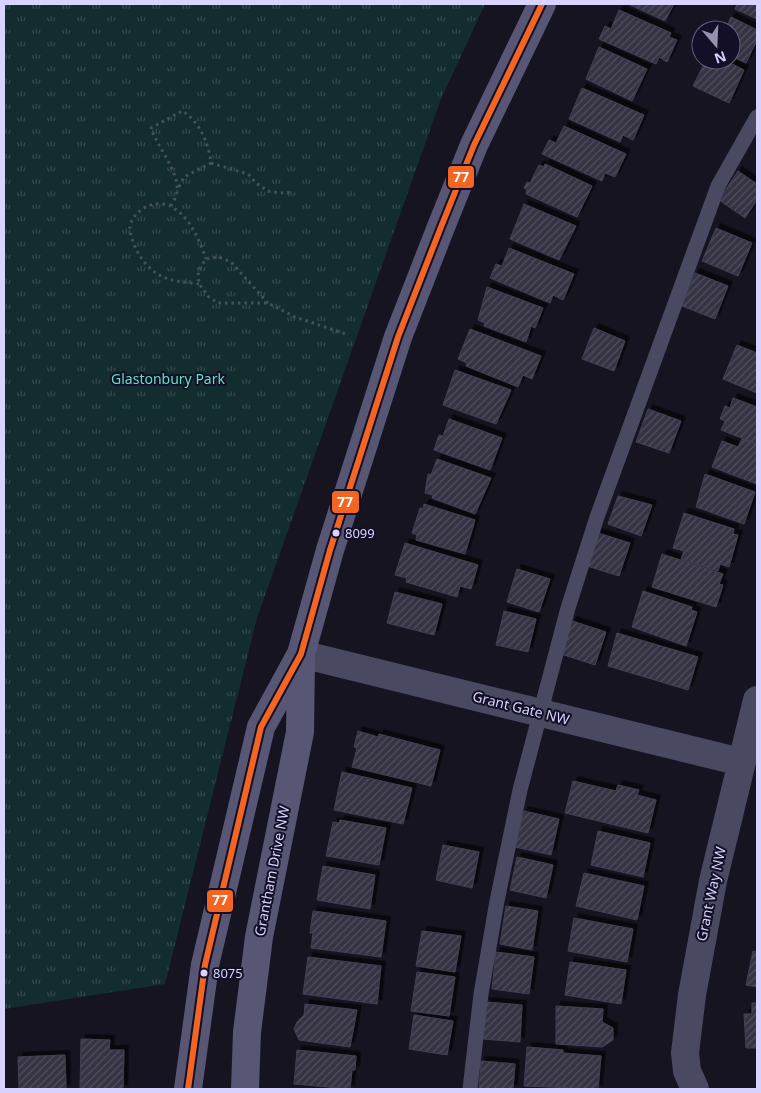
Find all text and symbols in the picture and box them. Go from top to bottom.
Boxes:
north arrow [691,20,741,70]
text: N [712,47,729,69]
line badge: 77 [447,165,475,189]
text: 77 [453,167,469,186]
park label: Glastonbury Park [111,369,225,388]
line badge: 77 [331,490,360,514]
text: 77 [337,492,353,511]
place label: 8099 [345,524,375,542]
marker: 8099 [331,528,341,538]
street label: Grant Gate NW [471,686,572,729]
street label: Grantham Drive NW [250,804,293,938]
street label: Grant Way NW [691,845,730,943]
line badge: 77 [206,889,234,913]
text: 77 [212,890,228,909]
place label: 8075 [213,964,243,982]
marker: 8075 [199,968,209,978]

